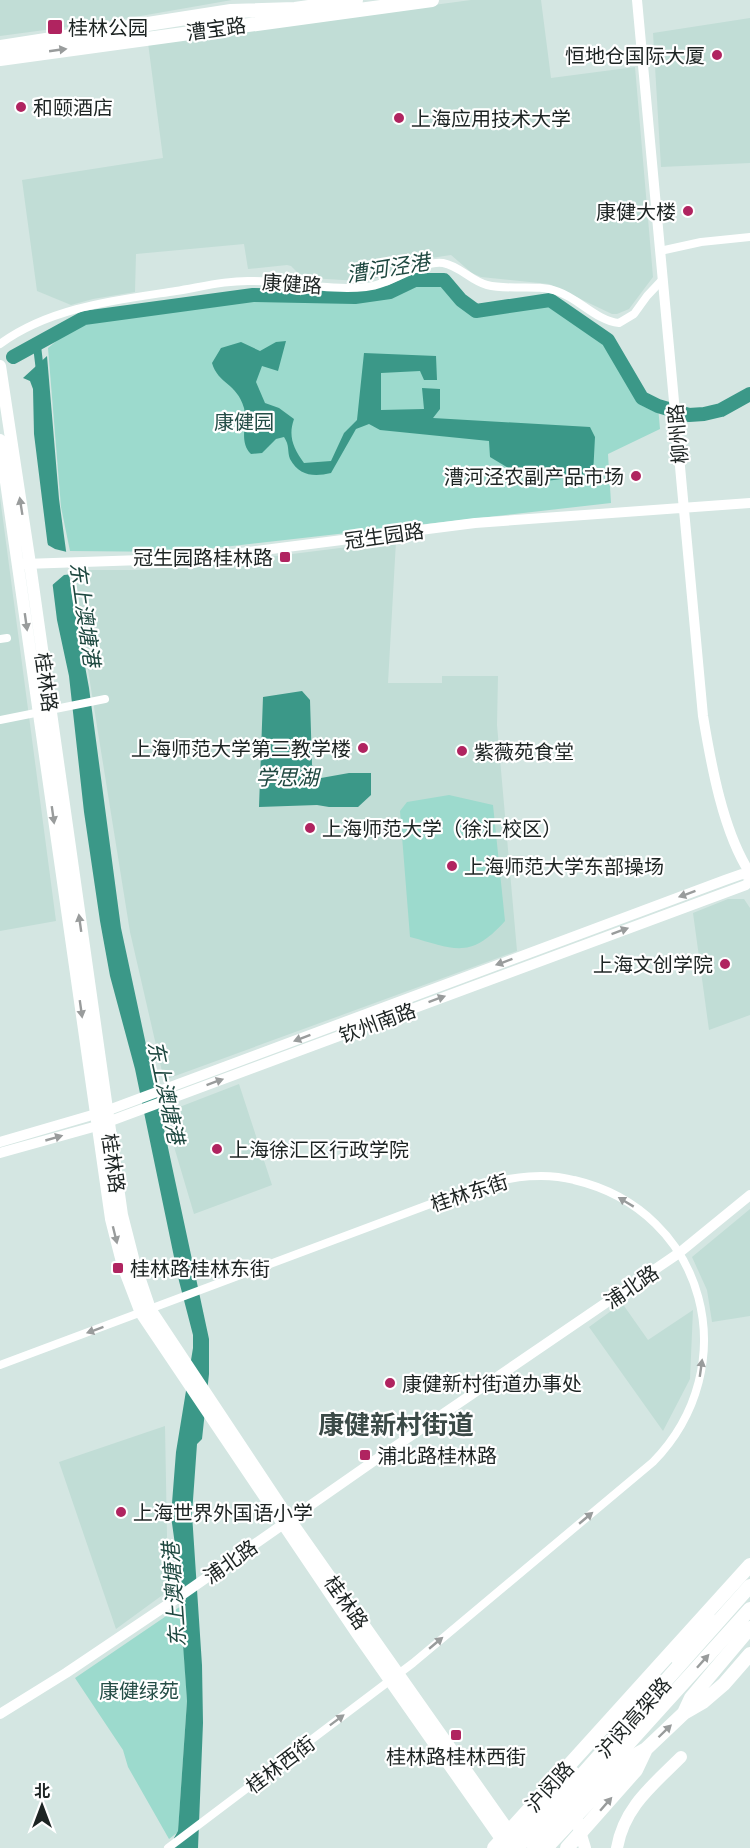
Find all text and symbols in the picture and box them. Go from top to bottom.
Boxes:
street label: 漕宝路 [185,12,247,44]
place label: 桂林公园 [68,15,148,39]
marker: 桂林公园 [46,18,64,36]
place label: 恒地仓国际大厦 [565,43,705,67]
one-way arrow [49,46,68,55]
marker: 恒地仓国际大厦 [710,48,724,62]
place label: 和颐酒店 [33,95,113,119]
marker: 和颐酒店 [14,100,28,114]
place label: 上海应用技术大学 [411,106,571,130]
marker: 上海应用技术大学 [392,111,406,125]
place label: 康健大楼 [596,199,676,223]
marker: 康健大楼 [681,204,695,218]
water label: 漕河泾港 [345,248,434,286]
street label: 康健路 [261,269,323,297]
street label: 柳州路 [662,403,692,465]
park label: 康健园 [214,409,274,433]
place label: 漕河泾农副产品市场 [444,464,624,488]
marker: 漕河泾农副产品市场 [629,469,643,483]
one-way arrow [17,497,26,516]
street label: 冠生园路 [343,518,425,552]
place label: 冠生园路桂林路 [133,545,273,569]
marker: 冠生园路桂林路 [278,550,292,564]
water label: 东上澳塘港 [66,560,106,671]
one-way arrow [21,613,30,632]
street label: 桂林路 [31,651,63,713]
place label: 上海师范大学第三教学楼 [131,736,351,760]
place label: 紫薇苑食堂 [474,739,574,763]
marker: 上海师范大学第三教学楼 [356,741,370,755]
marker: 紫薇苑食堂 [455,744,469,758]
water label: 学思湖 [256,764,321,789]
one-way arrow [48,806,58,825]
place label: 上海师范大学（徐汇校区） [322,816,562,840]
marker: 上海师范大学（徐汇校区） [303,821,317,835]
place label: 上海师范大学东部操场 [464,854,664,878]
marker: 上海师范大学东部操场 [445,859,459,873]
one-way arrow [678,890,696,900]
one-way arrow [75,913,84,932]
one-way arrow [611,926,629,936]
place label: 上海文创学院 [593,952,713,976]
marker: 上海文创学院 [718,957,732,971]
one-way arrow [495,958,513,968]
one-way arrow [428,994,446,1004]
street label: 钦州南路 [335,997,419,1047]
one-way arrow [76,999,85,1018]
one-way arrow [293,1034,311,1043]
water label: 东上澳塘港 [144,1038,191,1149]
one-way arrow [206,1077,224,1086]
street label: 桂林路 [98,1132,130,1194]
one-way arrow [45,1133,63,1142]
place label: 上海徐汇区行政学院 [229,1137,409,1161]
marker: 上海徐汇区行政学院 [210,1142,224,1156]
street label: 桂林东街 [427,1168,511,1216]
one-way arrow [617,1197,634,1207]
one-way arrow [111,1226,120,1244]
place label: 桂林路桂林东街 [130,1256,270,1280]
street label: 浦北路 [599,1259,663,1313]
marker: 桂林路桂林东街 [111,1261,125,1275]
one-way arrow [86,1325,104,1335]
one-way arrow [697,1359,706,1378]
place label: 康健新村街道办事处 [402,1371,582,1395]
marker: 康健新村街道办事处 [383,1376,397,1390]
district label: 康健新村街道 [318,1408,474,1439]
place label: 浦北路桂林路 [377,1443,497,1467]
marker: 浦北路桂林路 [358,1448,372,1462]
place label: 上海世界外国语小学 [133,1500,313,1524]
marker: 上海世界外国语小学 [114,1505,128,1519]
one-way arrow [578,1512,593,1525]
street label: 浦北路 [199,1534,261,1588]
water label: 东上澳塘港 [157,1539,189,1648]
street label: 桂林路 [320,1571,374,1633]
one-way arrow [428,1637,443,1650]
one-way arrow [696,1654,709,1669]
street label: 沪闵高架路 [591,1672,675,1762]
park label: 康健绿苑 [99,1678,179,1702]
one-way arrow [330,1715,345,1727]
one-way arrow [657,1724,672,1738]
marker: 桂林路桂林西街 [449,1728,463,1742]
street label: 桂林西街 [241,1730,319,1798]
place label: 桂林路桂林西街 [386,1744,526,1768]
street label: 沪闵路 [520,1756,578,1816]
north arrow [12,1776,72,1836]
text: 北 [34,1781,50,1800]
one-way arrow [599,1797,612,1812]

